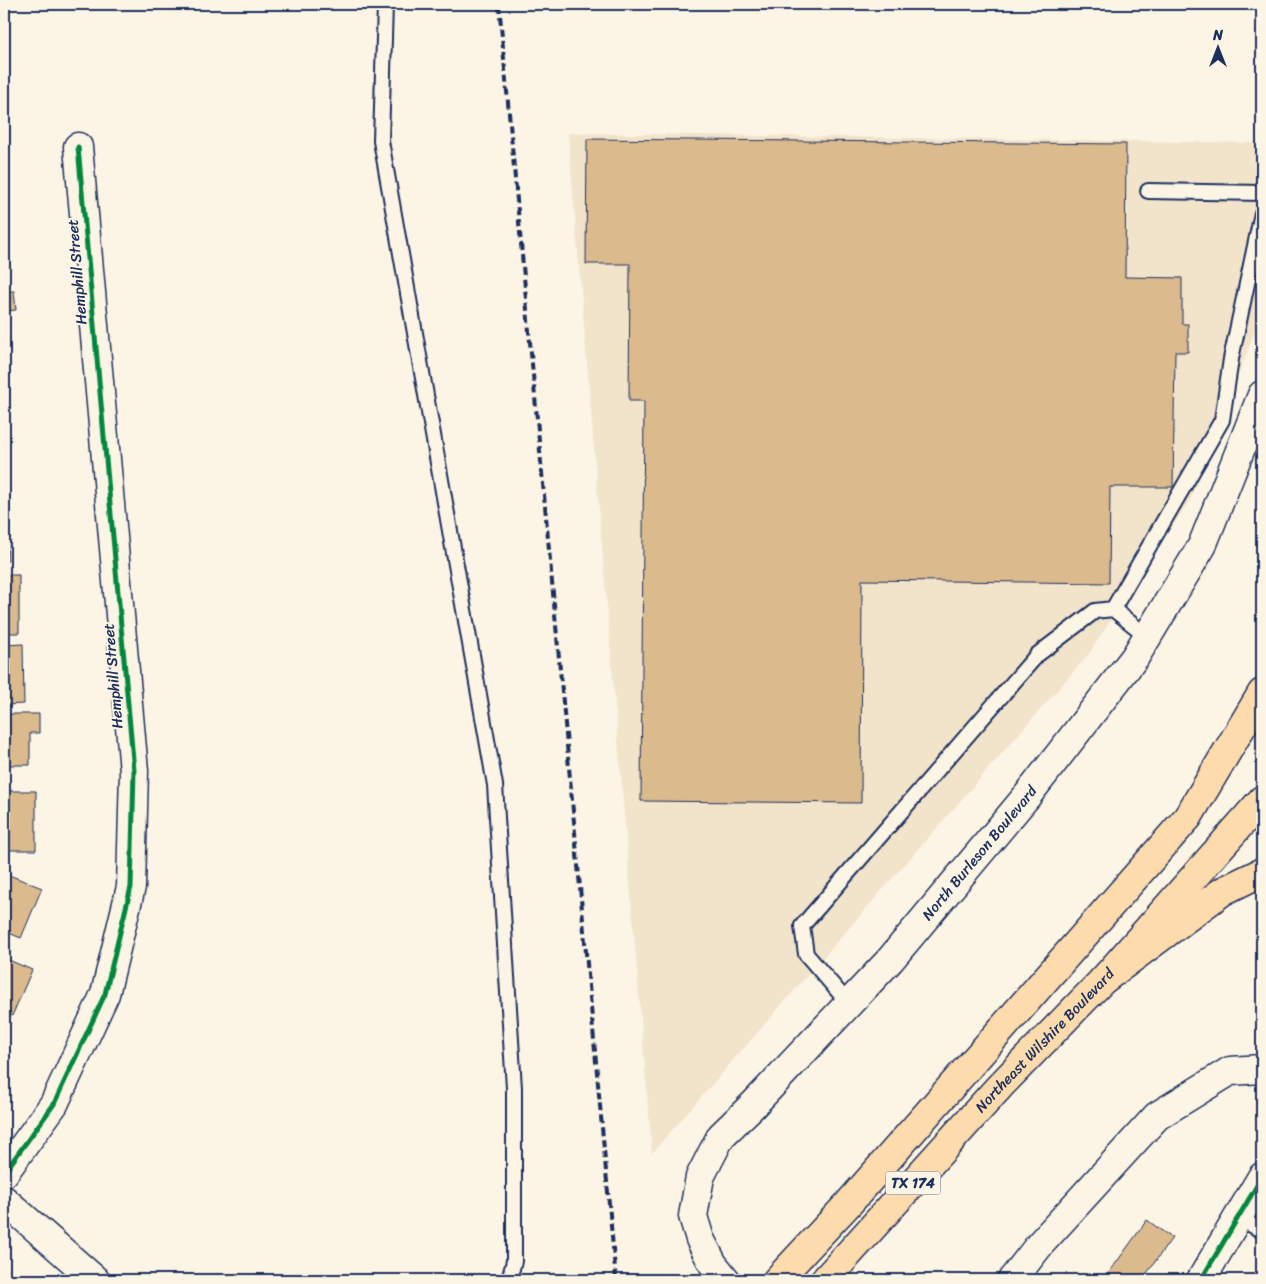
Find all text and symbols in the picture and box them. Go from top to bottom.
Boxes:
north arrow [1194,22,1244,72]
text: N [1212,23,1223,48]
street label: Hemphill Street [59,218,95,326]
street label: Hemphill Street [95,622,131,730]
street label: North Burleson Boulevard [915,779,1044,926]
street label: Northeast Wilshire Boulevard [968,961,1122,1119]
road number: TX 174 [886,1172,940,1194]

